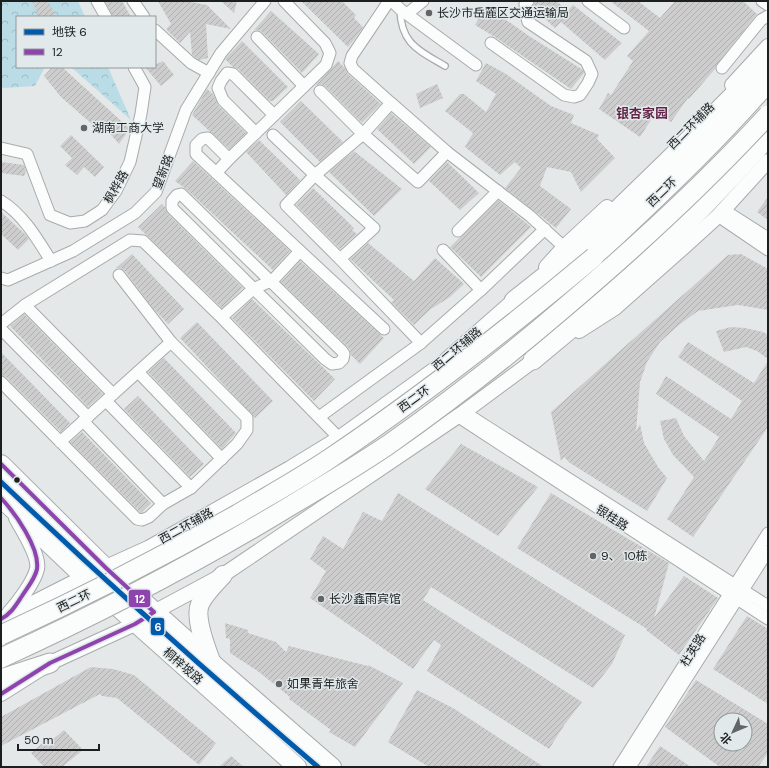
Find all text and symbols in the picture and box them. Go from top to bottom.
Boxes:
place label: 长沙市岳麓区交通运输局 [437,5,569,21]
marker: 长沙市岳麓区交通运输局 [424,8,434,18]
legend [16,16,156,68]
text: 地铁 6 [52,24,87,40]
text: 12 [52,44,63,60]
street label: 西二环辅路 [664,99,718,153]
district label: 银杏家园 [616,105,668,122]
place label: 湖南工商大学 [92,120,164,136]
marker: 湖南工商大学 [79,123,89,133]
street label: 望新路 [149,152,177,192]
street label: 枫桦路 [100,167,132,207]
street label: 西二环 [643,174,681,210]
street label: 西二环辅路 [429,324,485,374]
street label: 西二环 [395,382,433,416]
unlabelled marker [12,475,22,485]
street label: 银桂路 [593,501,631,535]
street label: 西二环辅路 [156,504,216,548]
place label: 9、 10栋 [601,548,648,564]
marker: 9、 10栋 [588,551,598,561]
street label: 西二环 [54,586,94,616]
line badge: 12 [128,589,151,608]
place label: 长沙鑫雨宾馆 [329,591,401,607]
text: 12 [135,592,145,606]
marker: 长沙鑫雨宾馆 [316,594,326,604]
line badge: 6 [150,617,165,636]
text: 6 [155,620,162,634]
street label: 杜英路 [677,630,709,670]
street label: 桐梓坡路 [160,644,206,688]
place label: 如果青年旅舍 [287,676,359,692]
marker: 如果青年旅舍 [274,679,284,689]
north arrow [713,712,753,752]
scale bar [18,726,99,752]
text: 北 [717,730,735,748]
text: 50 m [24,732,53,748]

